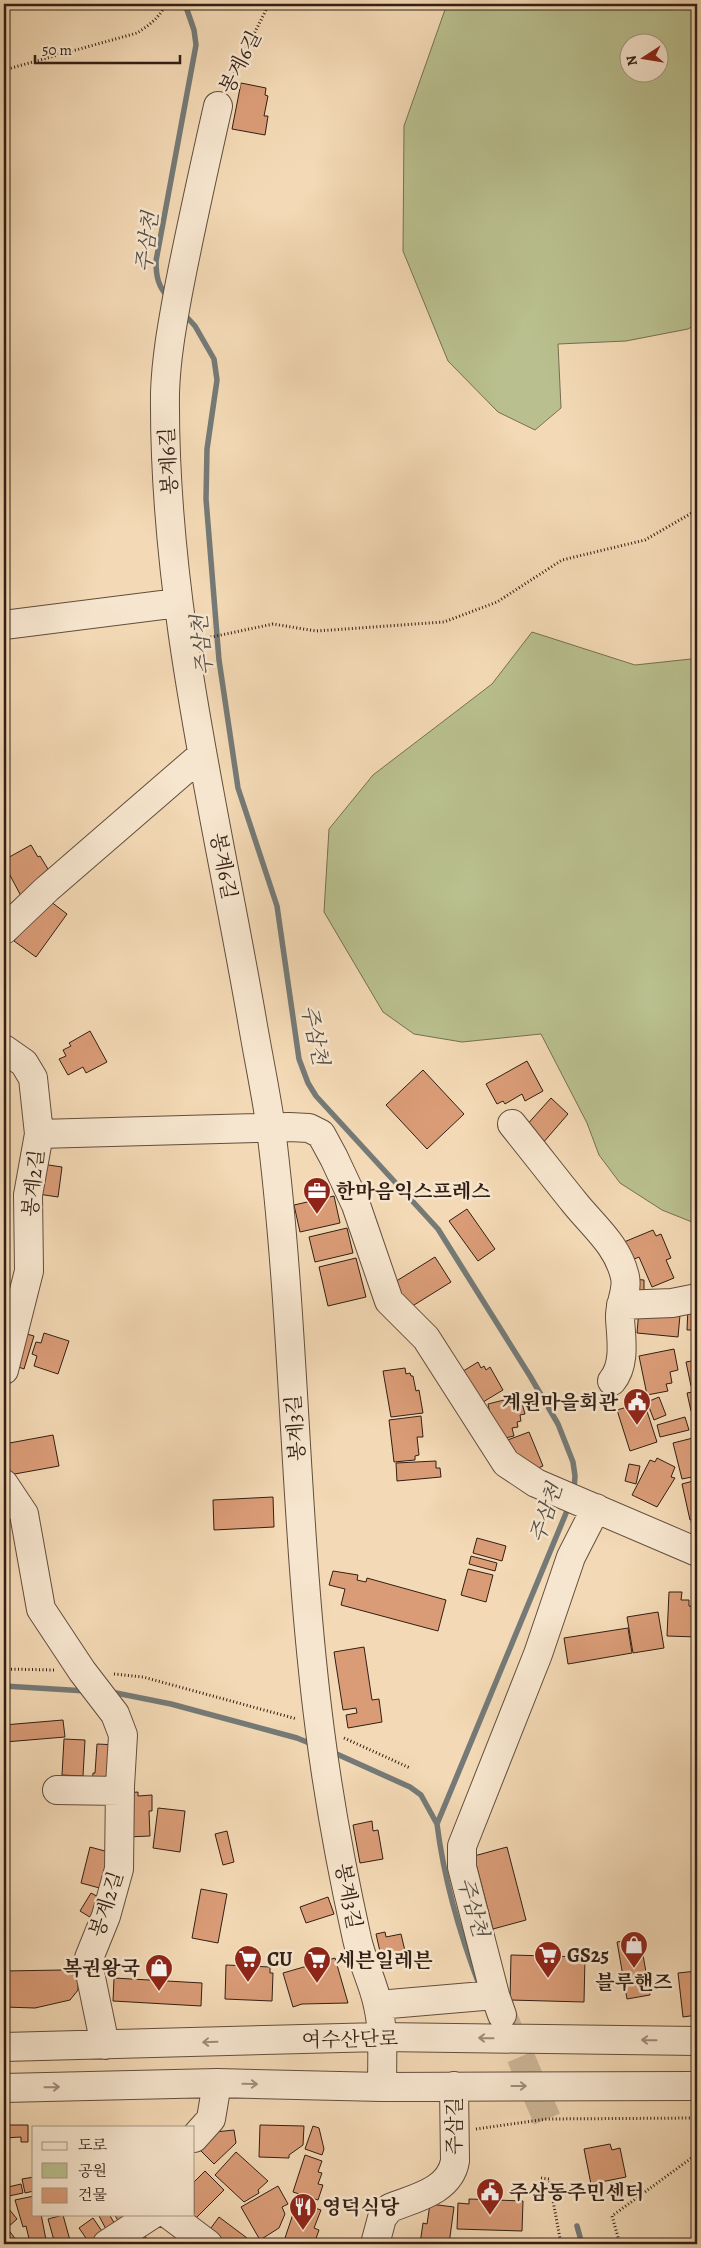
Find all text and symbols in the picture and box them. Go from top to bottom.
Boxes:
street label: 봉계6길 [213,26,268,98]
scale bar [35,32,180,64]
north arrow [618,32,668,82]
text: 50 m [42,40,72,60]
text: N [621,54,642,68]
water label: 주삼천 [129,208,165,274]
street label: 봉계6길 [153,427,184,495]
water label: 주삼천 [185,612,219,677]
street label: 봉계6길 [204,831,243,902]
water label: 주삼천 [295,1002,335,1069]
street label: 봉계2길 [17,1148,50,1218]
office icon: 한마음익스프레스 [302,1176,332,1215]
place label: 한마음익스프레스 [336,1178,491,1205]
public building icon: 계원마을회관 [622,1387,652,1426]
place label: 계원마을회관 [502,1389,619,1416]
street label: 봉계3길 [280,1394,311,1462]
water label: 주삼천 [523,1478,569,1546]
street label: 봉계3길 [329,1861,368,1931]
street label: 봉계2길 [83,1868,130,1940]
water label: 주삼천 [451,1874,495,1942]
shop icon: 블루핸즈 [619,1930,649,1969]
supermarket icon: GS25 [533,1940,563,1979]
place label: GS25 [567,1942,609,1969]
supermarket icon: CU [233,1944,263,1983]
supermarket icon: 세븐일레븐 [302,1945,332,1984]
place label: CU [267,1946,292,1973]
place label: 세븐일레븐 [336,1947,433,1974]
shop icon: 복권왕국 [144,1953,174,1992]
place label: 복권왕국 [63,1955,140,1982]
place label: 블루핸즈 [595,1969,673,1996]
street label: 여수산단로 [301,2025,399,2054]
one-way arrow [478,2034,494,2043]
one-way arrow [641,2035,657,2045]
one-way arrow [202,2037,218,2047]
one-way arrow [242,2079,258,2089]
one-way arrow [510,2081,526,2091]
one-way arrow [44,2082,60,2092]
street label: 주삼길 [441,2097,468,2155]
legend [32,2126,195,2216]
text: 도로 [78,2135,107,2155]
text: 공원 [78,2161,107,2181]
public building icon: 주삼동주민센터 [475,2177,505,2216]
place label: 주삼동주민센터 [509,2179,644,2206]
text: 건물 [78,2185,107,2205]
restaurant icon: 영덕식당 [288,2192,318,2231]
place label: 영덕식당 [322,2194,400,2221]

